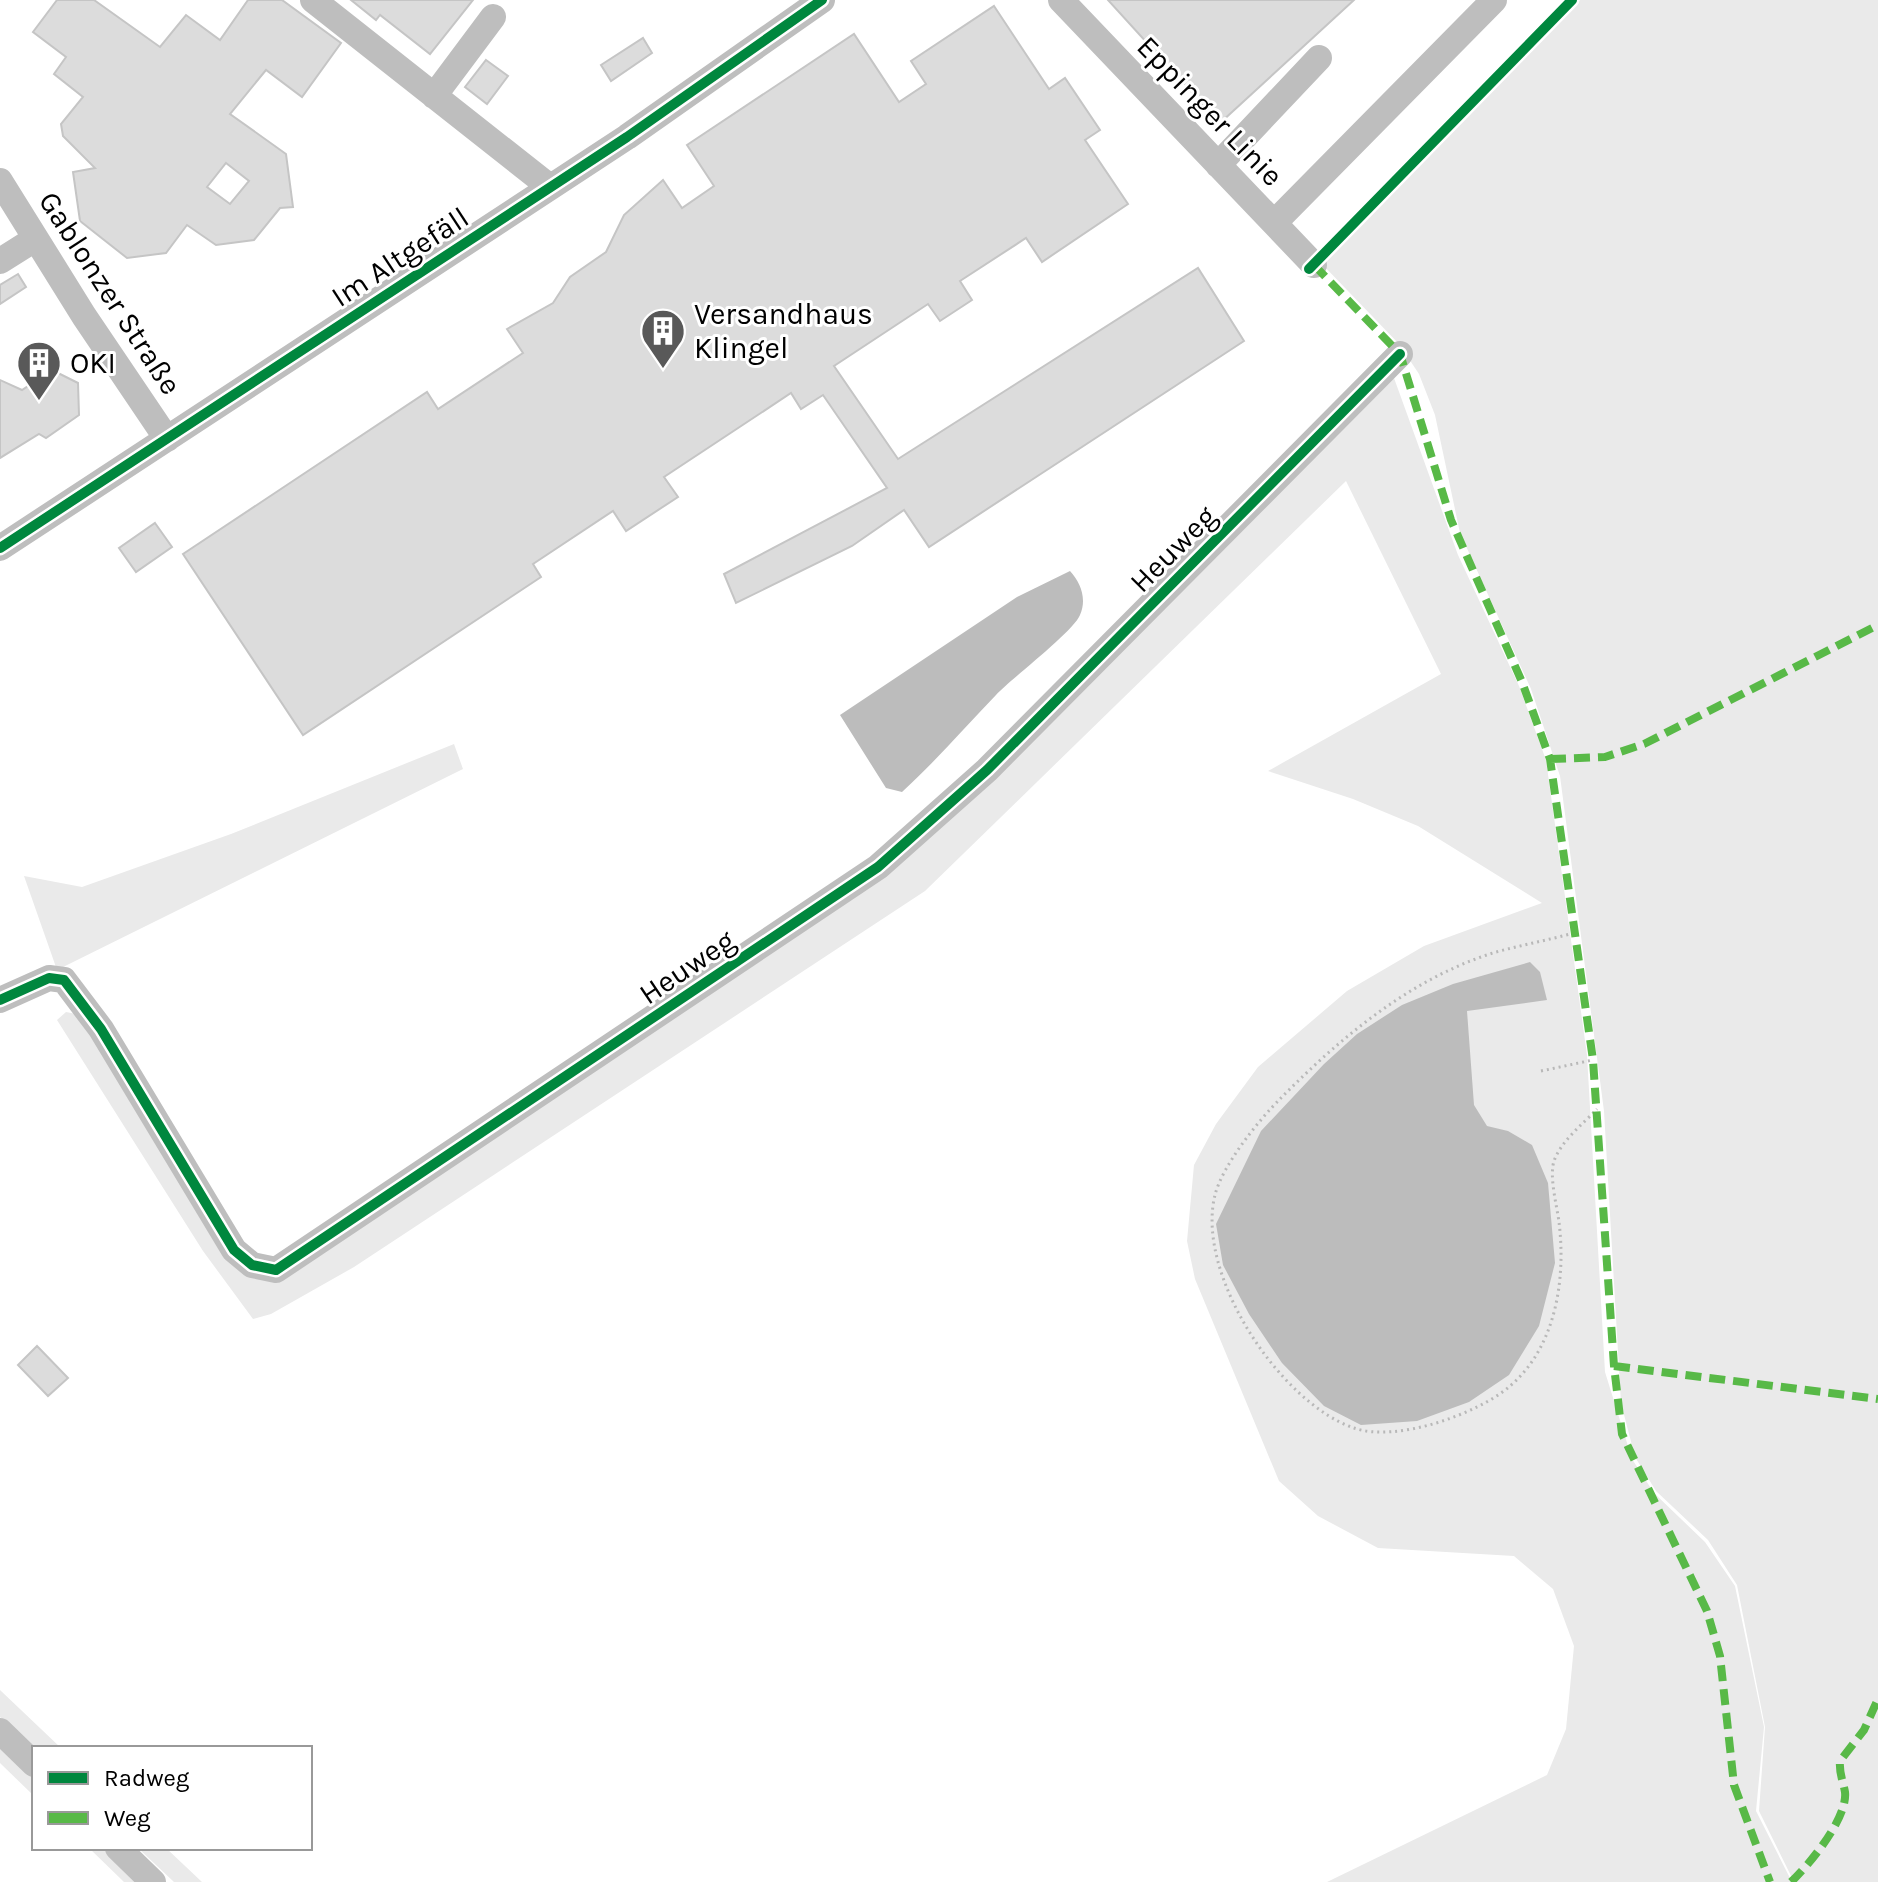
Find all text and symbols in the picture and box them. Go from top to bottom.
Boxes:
street label: Eppinger Linie [1129,28,1291,194]
street label: Gablonzer Straße [31,185,189,401]
street label: Im Altgefäll [325,199,475,315]
place label: Versandhaus Klingel [694,296,873,366]
building icon: Versandhaus Klingel [639,307,687,370]
building icon: OKI [15,339,63,402]
place label: OKI [70,345,116,381]
street label: Heuweg [1122,498,1224,600]
street label: Heuweg [632,922,742,1012]
legend [32,1746,312,1850]
text: Radweg [104,1764,190,1792]
text: Weg [104,1804,151,1832]

